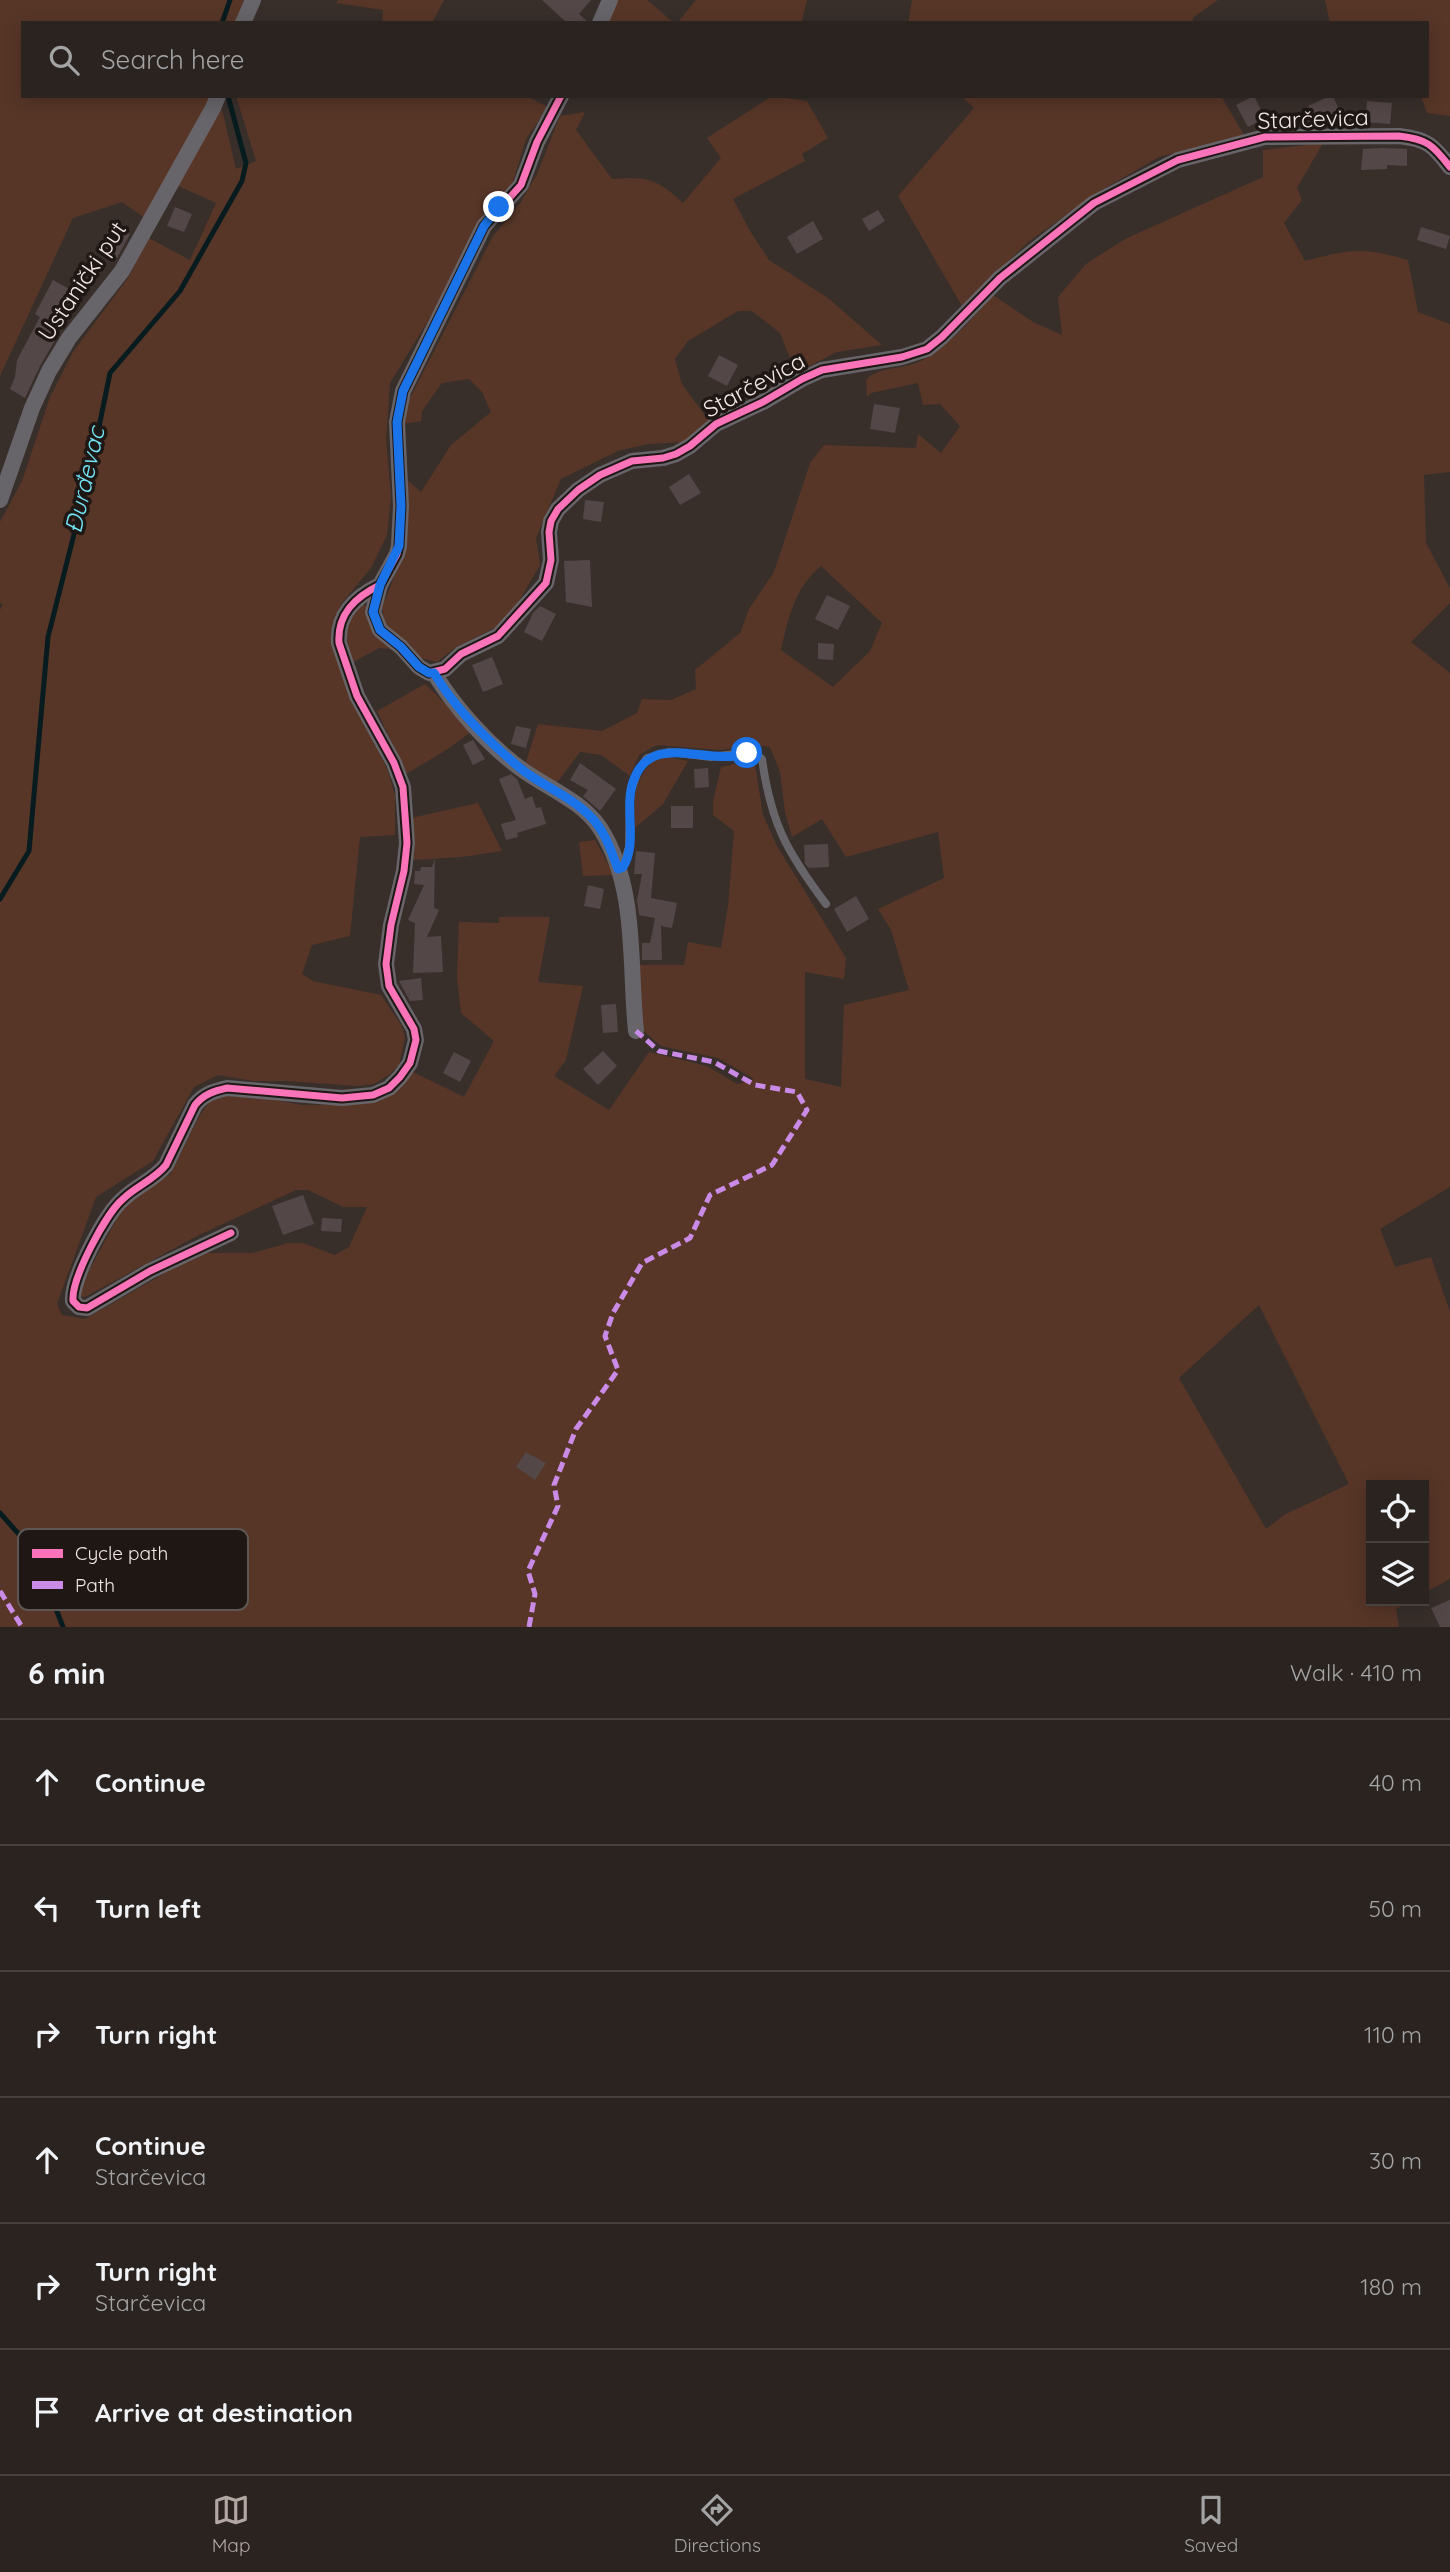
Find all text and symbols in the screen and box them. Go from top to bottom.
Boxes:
search box [21,21,1429,98]
icon: search [45,41,83,79]
text: Search here [101,43,245,76]
street label: Starčevica [1257,102,1369,135]
route end [483,191,514,222]
street label: Ustanički put [31,216,132,346]
street label: Starčevica [698,346,810,423]
water label: Đurđevac [57,421,111,536]
route start [731,737,762,768]
map controls [1366,1480,1429,1606]
button: locate [1366,1480,1429,1543]
legend [18,1529,248,1610]
text: Cycle path [75,1541,168,1565]
button: layers [1366,1543,1429,1606]
text: Path [75,1573,115,1597]
text: 6 min [28,1654,106,1692]
text: Walk · 410 m [1290,1658,1422,1687]
icon: ahead [28,1763,66,1801]
text: Continue [95,1766,206,1799]
text: 40 m [1369,1768,1422,1797]
icon: left [28,1889,66,1927]
text: Turn left [95,1892,202,1925]
text: 50 m [1369,1894,1422,1923]
icon: right [28,2015,66,2053]
text: Turn right [95,2018,217,2051]
text: 110 m [1364,2020,1422,2049]
text: Continue [95,2129,206,2162]
icon: ahead [28,2141,66,2179]
text: 30 m [1369,2146,1422,2175]
text: Starčevica [95,2162,206,2191]
text: Turn right [95,2255,217,2288]
icon: right [28,2267,66,2305]
text: 180 m [1360,2272,1422,2301]
text: Starčevica [95,2288,206,2317]
icon: arrive [28,2393,66,2431]
text: Arrive at destination [95,2396,353,2429]
tab: Map [212,2491,250,2557]
tab: Directions [674,2491,761,2557]
tab: Saved [1184,2491,1238,2557]

